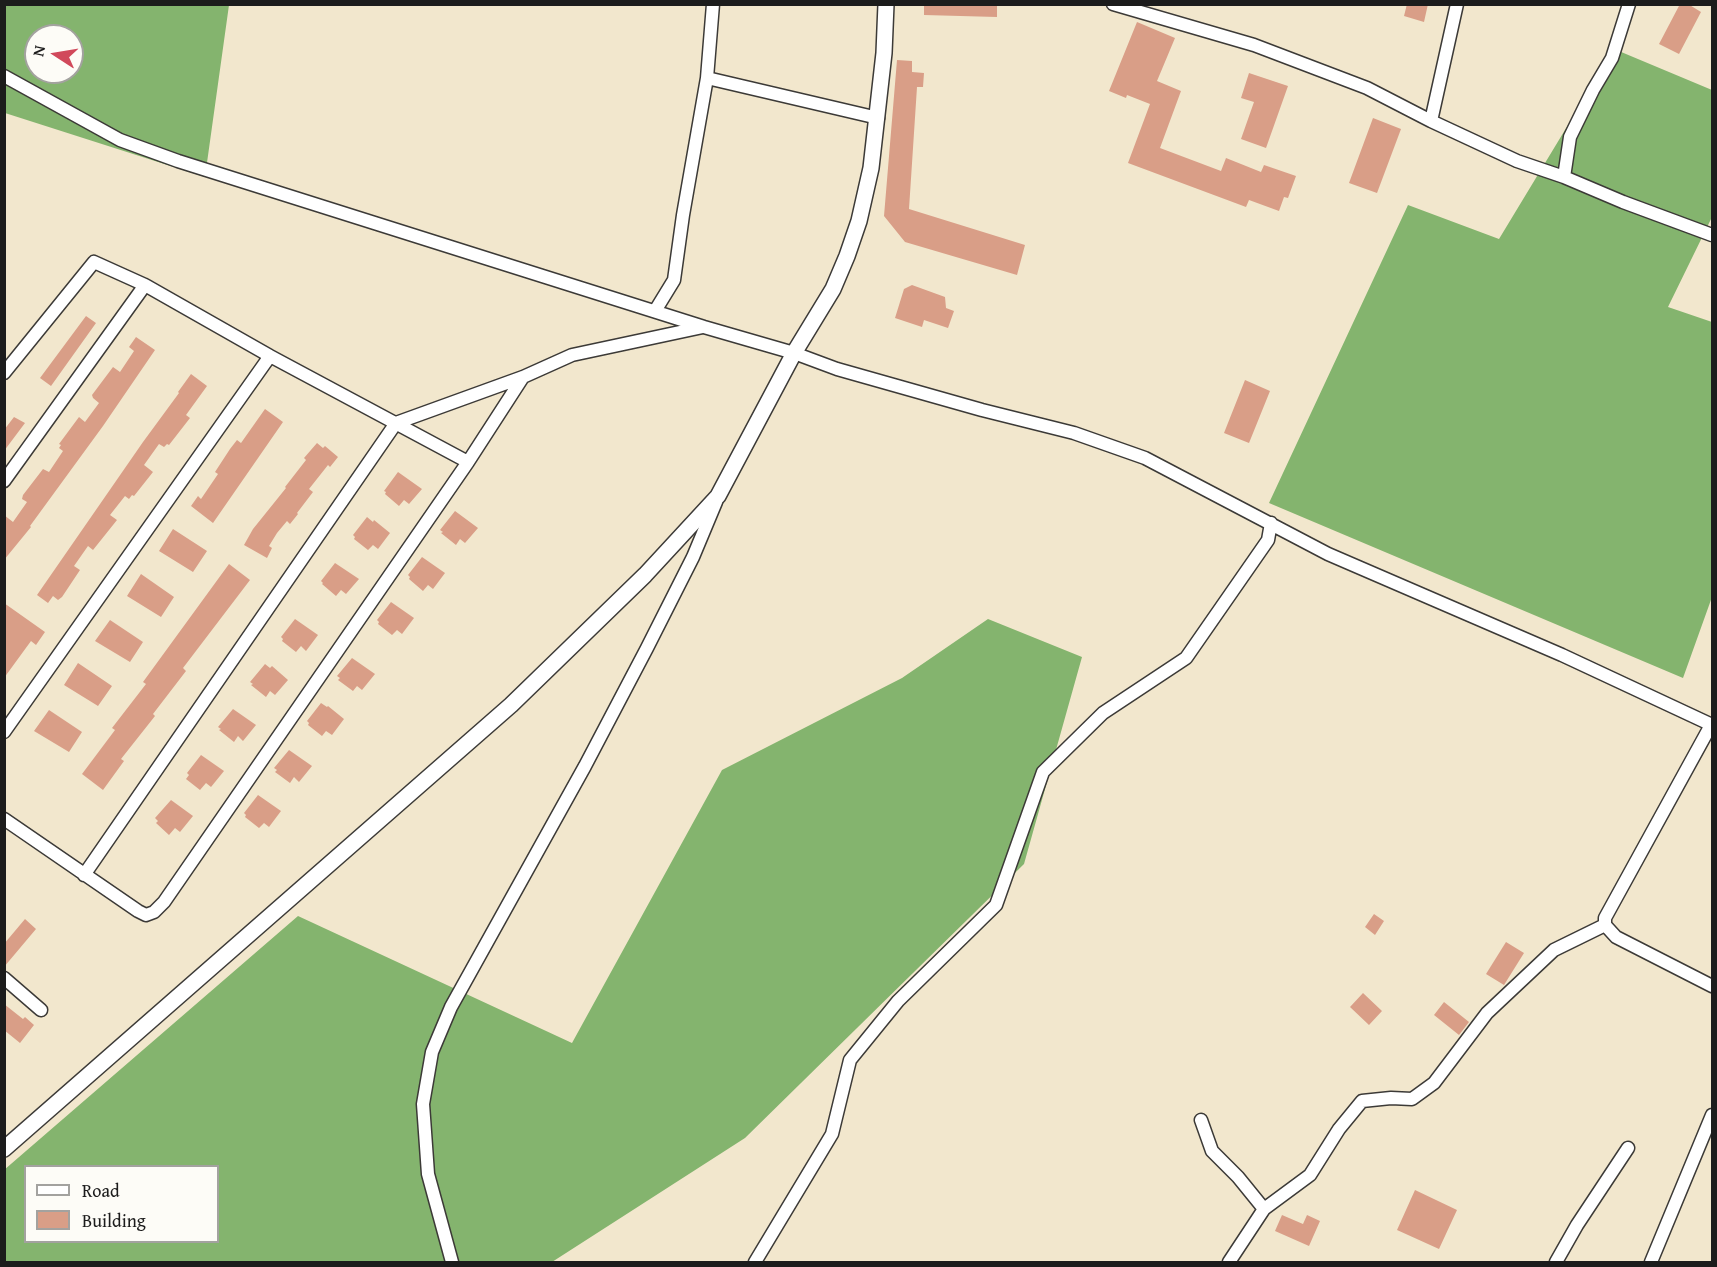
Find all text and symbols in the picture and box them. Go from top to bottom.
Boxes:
north arrow [24,24,84,84]
text: N [25,43,51,58]
legend [24,1165,219,1243]
text: Road [82,1177,120,1204]
text: Building [82,1207,146,1234]

